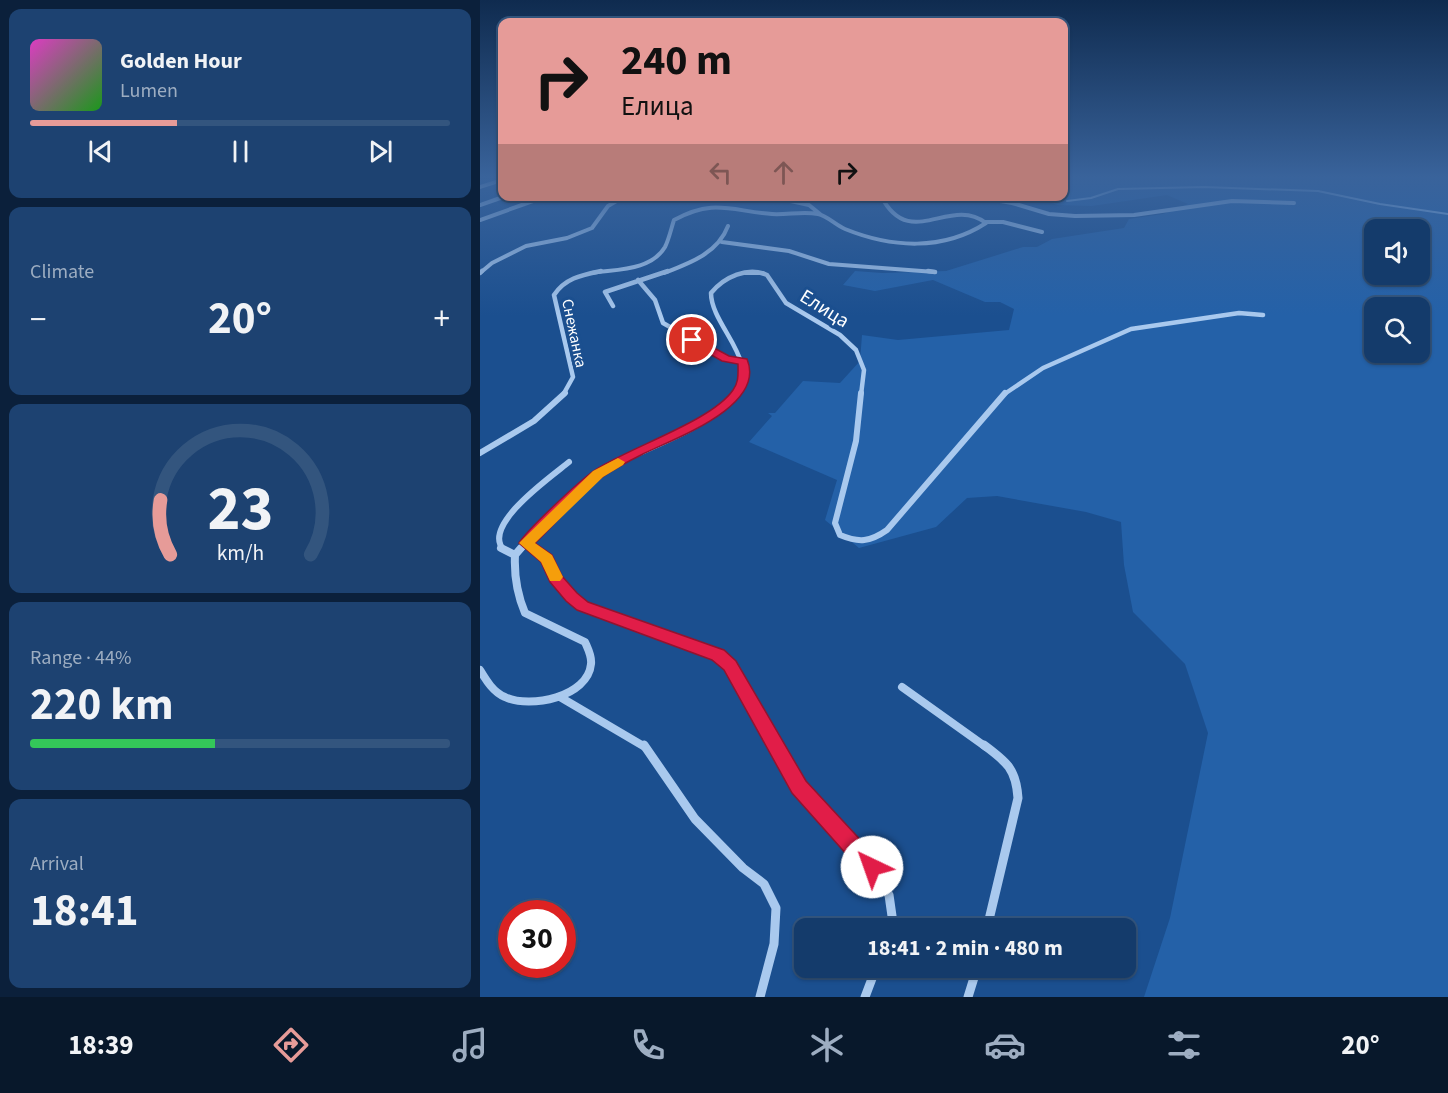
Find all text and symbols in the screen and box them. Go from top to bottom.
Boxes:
text: 240 m [621,31,732,91]
icon: right [522,42,600,120]
text: Golden Hour [120,45,242,77]
text: Lumen [120,77,178,105]
text: Елица [621,87,694,126]
icon: previous [84,135,117,168]
icon: pause [224,135,257,168]
icon: next [364,135,397,168]
icon: left [704,156,737,189]
icon: ahead [767,156,800,189]
icon: right [830,156,863,189]
map controls [1364,219,1430,363]
button: sound [1364,219,1430,285]
text: Climate [30,258,94,286]
street label: Елица [794,283,855,335]
text: 20° [208,287,272,351]
text: − [30,296,46,343]
text: + [434,296,450,343]
street label: Снежанка [556,297,592,370]
button: search [1364,297,1430,363]
pin [666,314,717,365]
icon: arrive [675,323,708,356]
text: 23 [207,466,273,555]
text: km/h [216,539,264,570]
text: Range · 44% [30,644,131,672]
text: 220 km [30,673,174,737]
position arrow [840,835,904,899]
text: Arrival [30,850,84,878]
text: 18:41 [30,879,139,943]
speed limit sign: 30 [498,900,576,978]
text: 18:41 · 2 min · 480 m [867,932,1063,964]
icon: directions [270,1024,312,1066]
icon: music [449,1024,491,1066]
icon: phone [627,1024,669,1066]
icon: climate [806,1024,848,1066]
icon: car [984,1024,1026,1066]
icon: filters [1163,1024,1205,1066]
text: 18:39 [68,1026,133,1065]
text: 20° [1341,1026,1380,1065]

